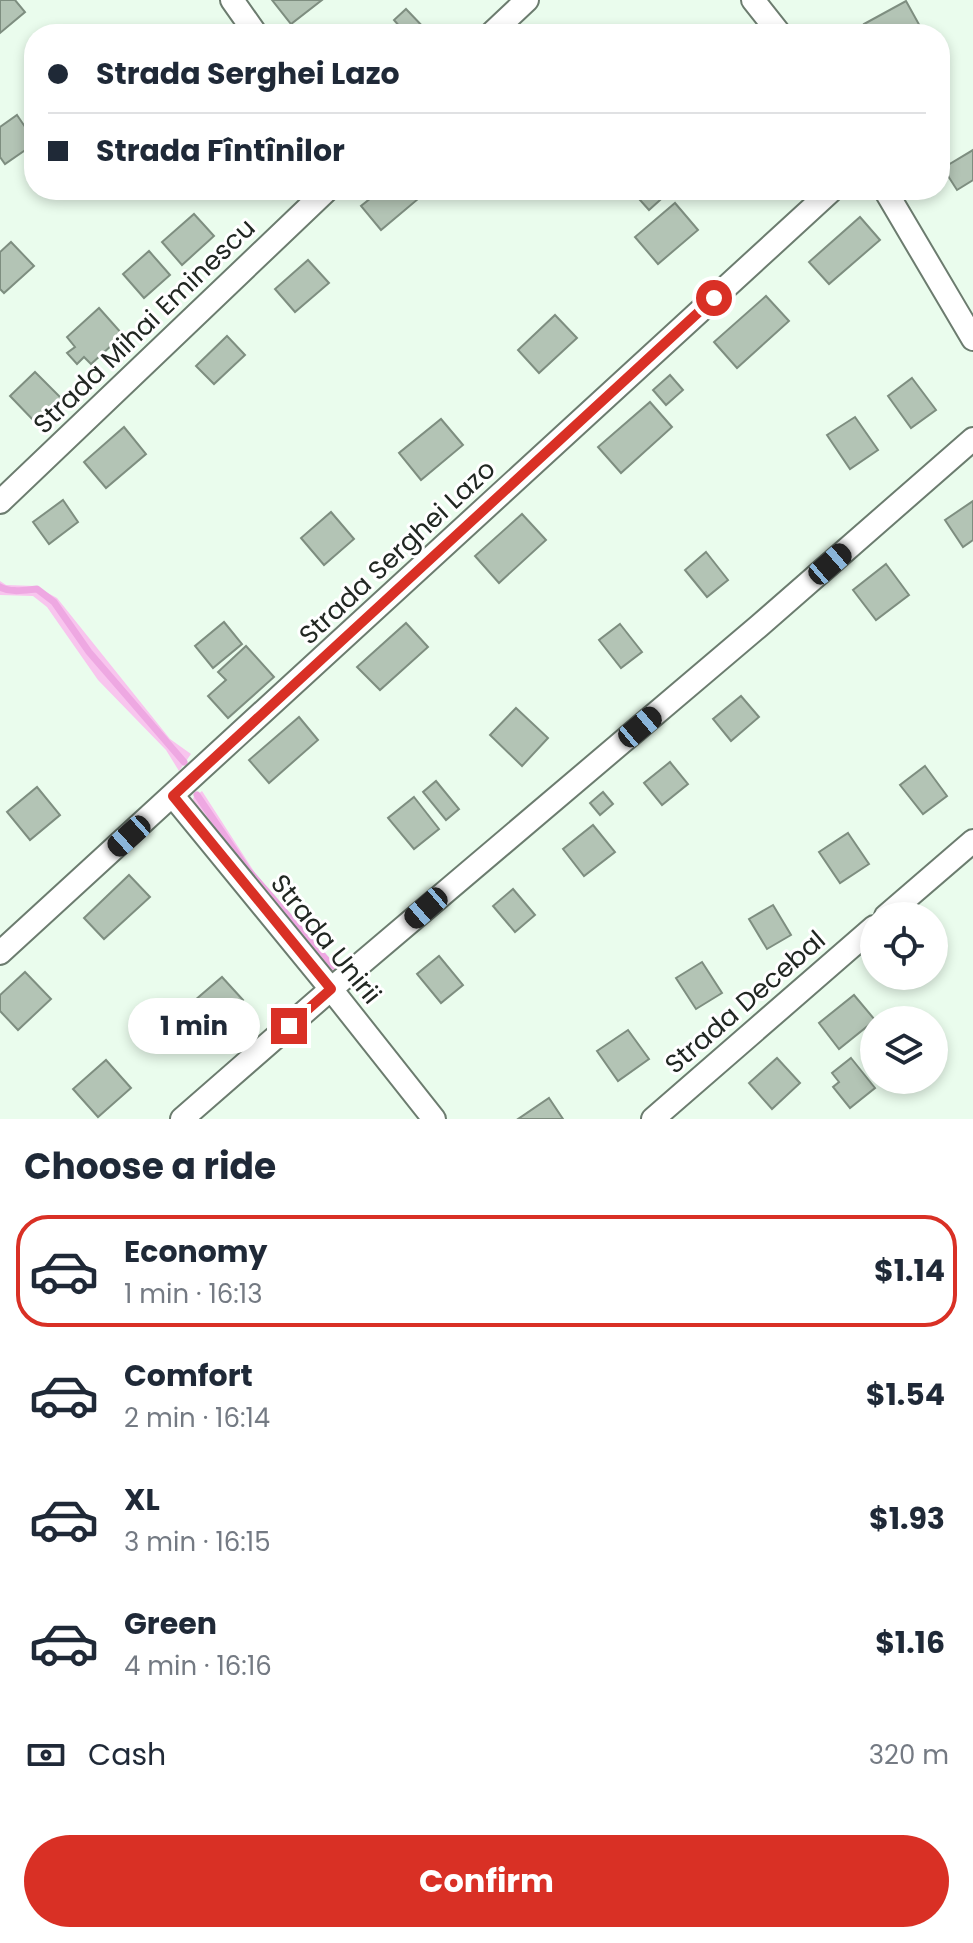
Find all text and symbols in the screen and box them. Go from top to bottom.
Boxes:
text: Strada Serghei Lazo [96,52,400,95]
text: Strada Fîntînilor [96,129,345,172]
street label: Strada Mihai Eminescu [25,210,263,442]
route start [696,280,732,316]
street label: Strada Serghei Lazo [291,451,503,653]
car [804,539,856,589]
car [614,702,666,752]
car [103,811,155,861]
street label: Strada Unirii [263,867,389,1011]
car [400,883,452,933]
map controls [860,902,948,1094]
button: locate [860,902,948,990]
street label: Strada Decebal [657,922,833,1082]
callout: 1 min [129,998,261,1054]
button: layers [860,1006,948,1094]
text: 1 min [160,1008,228,1044]
route end [271,1008,307,1044]
text: Choose a ride [24,1141,276,1192]
text: Economy [124,1230,268,1273]
icon: car [28,1235,100,1307]
text: $1.14 [874,1249,945,1292]
text: 1 min · 16:13 [124,1276,262,1312]
text: Comfort [124,1354,253,1397]
icon: car [28,1359,100,1431]
text: $1.54 [866,1373,945,1416]
text: 2 min · 16:14 [124,1400,270,1436]
text: XL [124,1478,160,1521]
icon: car [28,1483,100,1555]
text: $1.93 [869,1497,945,1540]
text: 3 min · 16:15 [124,1524,270,1560]
text: Green [124,1602,217,1645]
icon: car [28,1607,100,1679]
text: $1.16 [875,1621,945,1664]
text: 4 min · 16:16 [124,1648,272,1684]
icon: cash [24,1733,68,1777]
text: Cash [88,1733,166,1776]
text: 320 m [869,1737,949,1773]
button: Confirm [24,1835,949,1927]

